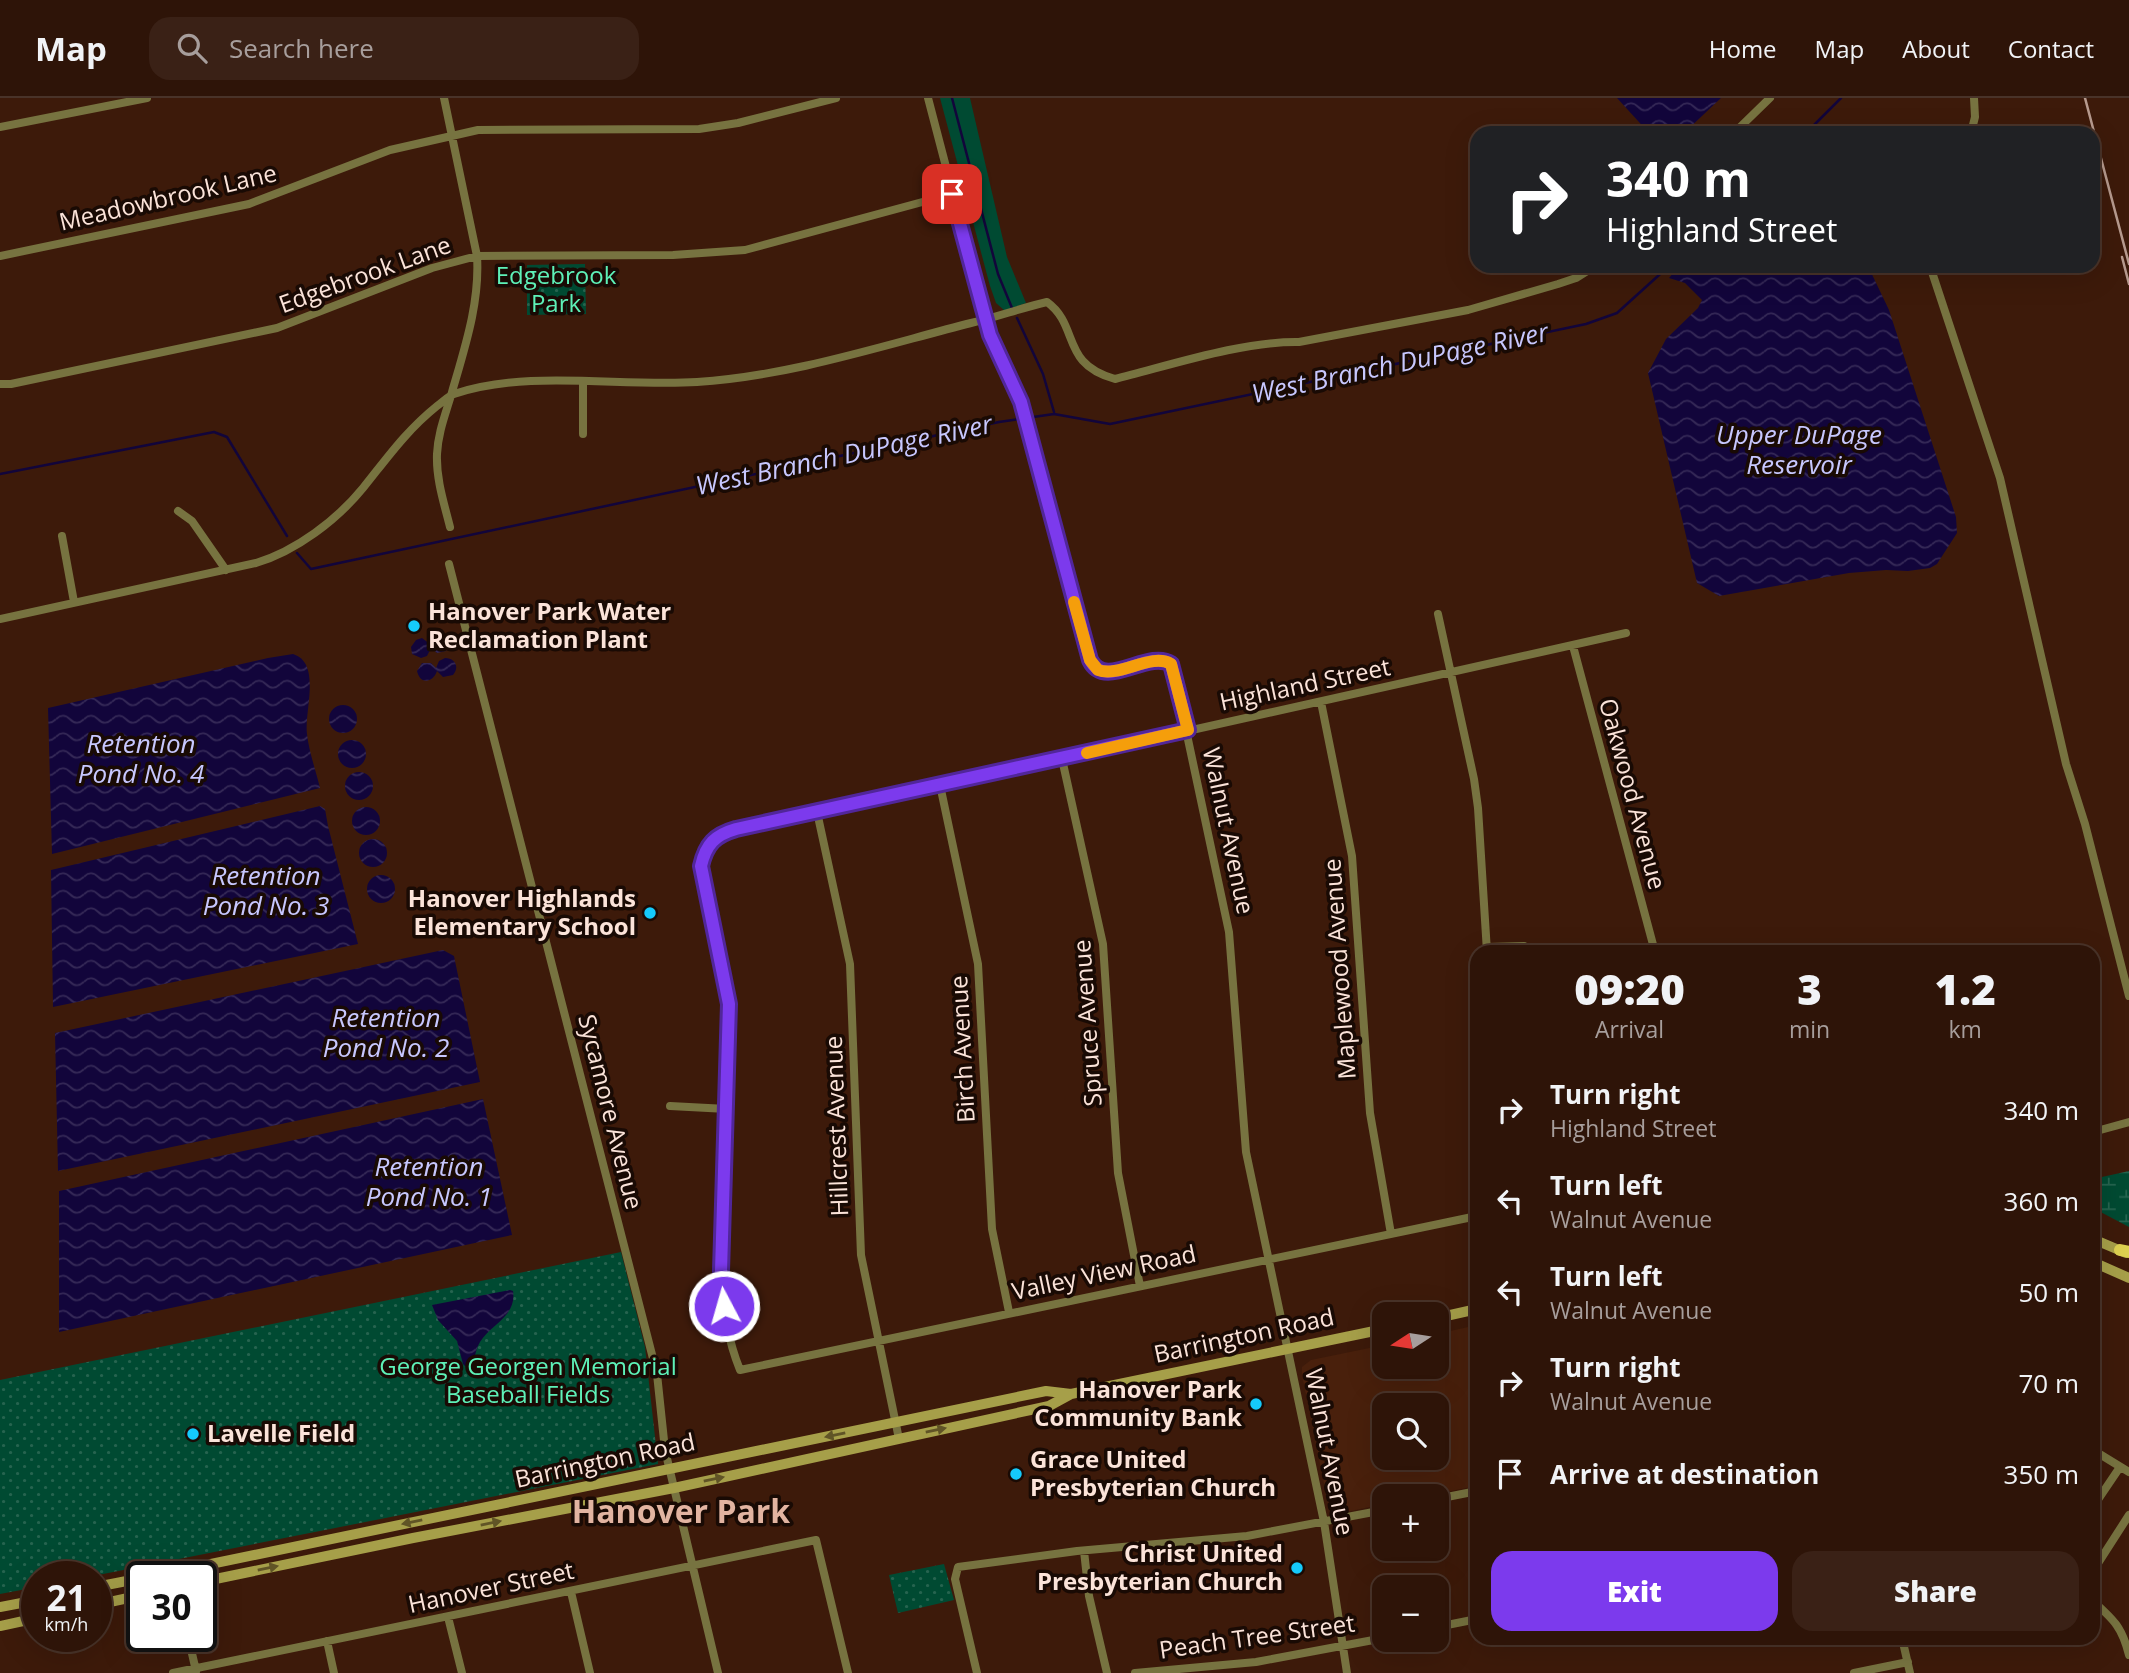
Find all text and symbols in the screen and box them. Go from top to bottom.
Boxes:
search box [149,17,639,80]
text: Map [35,26,107,71]
icon: search [173,29,211,67]
text: Search here [229,30,374,66]
text: Home [1709,32,1777,65]
text: Map [1815,32,1864,65]
text: About [1902,32,1970,65]
text: Contact [2008,32,2094,65]
text: 340 m [1606,145,1751,211]
icon: right [1491,154,1582,245]
street label: Meadowbrook Lane [56,155,280,238]
pin [922,164,982,224]
icon: arrive [933,175,971,213]
text: Highland Street [1606,208,1837,251]
street label: Edgebrook Lane [274,227,455,320]
park label: Edgebrook Park [496,258,617,319]
water label: West Branch DuPage River [1248,313,1553,411]
water label: West Branch DuPage River [692,405,997,503]
water label: Upper DuPage Reservoir [1716,416,1882,482]
place label: Hanover Park Water Reclamation Plant [428,594,671,655]
marker: Hanover Park Water Reclamation Plant [406,618,422,634]
street label: Highland Street [1216,649,1393,718]
street label: Oakwood Avenue [1592,694,1675,893]
water label: Retention Pond No. 4 [78,725,204,791]
street label: Walnut Avenue [1196,744,1263,917]
water label: Retention Pond No. 3 [203,857,329,923]
street label: Maplewood Avenue [1314,858,1363,1081]
place label: Hanover Highlands Elementary School [408,881,636,942]
marker: Hanover Highlands Elementary School [642,905,658,921]
street label: Spruce Avenue [1064,939,1109,1108]
text: 09:20 [1574,960,1685,1017]
text: 3 [1797,960,1822,1017]
text: 1.2 [1934,960,1996,1017]
street label: Birch Avenue [941,975,982,1124]
water label: Retention Pond No. 2 [323,999,449,1065]
street label: Sycamore Avenue [571,1011,652,1213]
text: Arrival [1595,1013,1664,1045]
text: min [1789,1013,1830,1045]
text: km [1948,1013,1982,1045]
street label: Hillcrest Avenue [816,1035,855,1217]
text: Turn right [1550,1076,1681,1112]
icon: right [1491,1091,1529,1129]
text: 340 m [2004,1092,2079,1128]
text: Highland Street [1550,1112,1716,1144]
water label: Retention Pond No. 1 [366,1148,492,1214]
text: Turn left [1550,1167,1662,1203]
icon: left [1491,1182,1529,1220]
text: 360 m [2004,1183,2079,1219]
text: Walnut Avenue [1550,1203,1712,1235]
street label: Valley View Road [1009,1236,1199,1307]
text: Turn left [1550,1258,1662,1294]
position arrow [687,1269,761,1343]
icon: left [1491,1273,1529,1311]
text: 50 m [2018,1274,2079,1310]
text: Walnut Avenue [1550,1294,1712,1326]
street label: Barrington Road [1151,1299,1337,1370]
north arrow [1372,1302,1449,1379]
map controls [1372,1302,1449,1652]
park label: George Georgen Memorial Baseball Fields [379,1349,677,1410]
text: Turn right [1550,1349,1681,1385]
icon: right [1491,1364,1529,1402]
street label: Walnut Avenue [1298,1365,1363,1538]
text: 70 m [2018,1365,2079,1401]
place label: Hanover Park Community Bank [1034,1372,1242,1433]
text: Walnut Avenue [1550,1385,1712,1417]
button: search [1372,1393,1449,1470]
marker: Hanover Park Community Bank [1248,1396,1264,1412]
place label: Lavelle Field [207,1416,355,1449]
street label: Barrington Road [512,1424,698,1495]
one-way arrow [925,1425,947,1436]
marker: Lavelle Field [185,1426,201,1442]
one-way arrow [824,1429,846,1440]
place label: Grace United Presbyterian Church [1030,1442,1276,1503]
icon: arrive [1491,1455,1529,1493]
text: Arrive at destination [1550,1456,1819,1492]
text: 350 m [2004,1456,2079,1492]
marker: Grace United Presbyterian Church [1008,1466,1024,1482]
one-way arrow [703,1473,725,1484]
button: + [1372,1484,1449,1561]
district label: Hanover Park [572,1489,790,1532]
one-way arrow [401,1517,423,1528]
one-way arrow [480,1517,502,1528]
place label: Christ United Presbyterian Church [1037,1536,1283,1597]
button: Exit [1491,1551,1778,1631]
button: Share [1792,1551,2079,1631]
street label: Hanover Street [405,1553,577,1620]
marker: Christ United Presbyterian Church [1289,1560,1305,1576]
speed limit sign: 30 [126,1561,217,1652]
one-way arrow [257,1563,279,1574]
text: 21 [46,1574,87,1621]
button: − [1372,1575,1449,1652]
street label: Peach Tree Street [1157,1605,1357,1666]
text: km/h [45,1612,88,1636]

